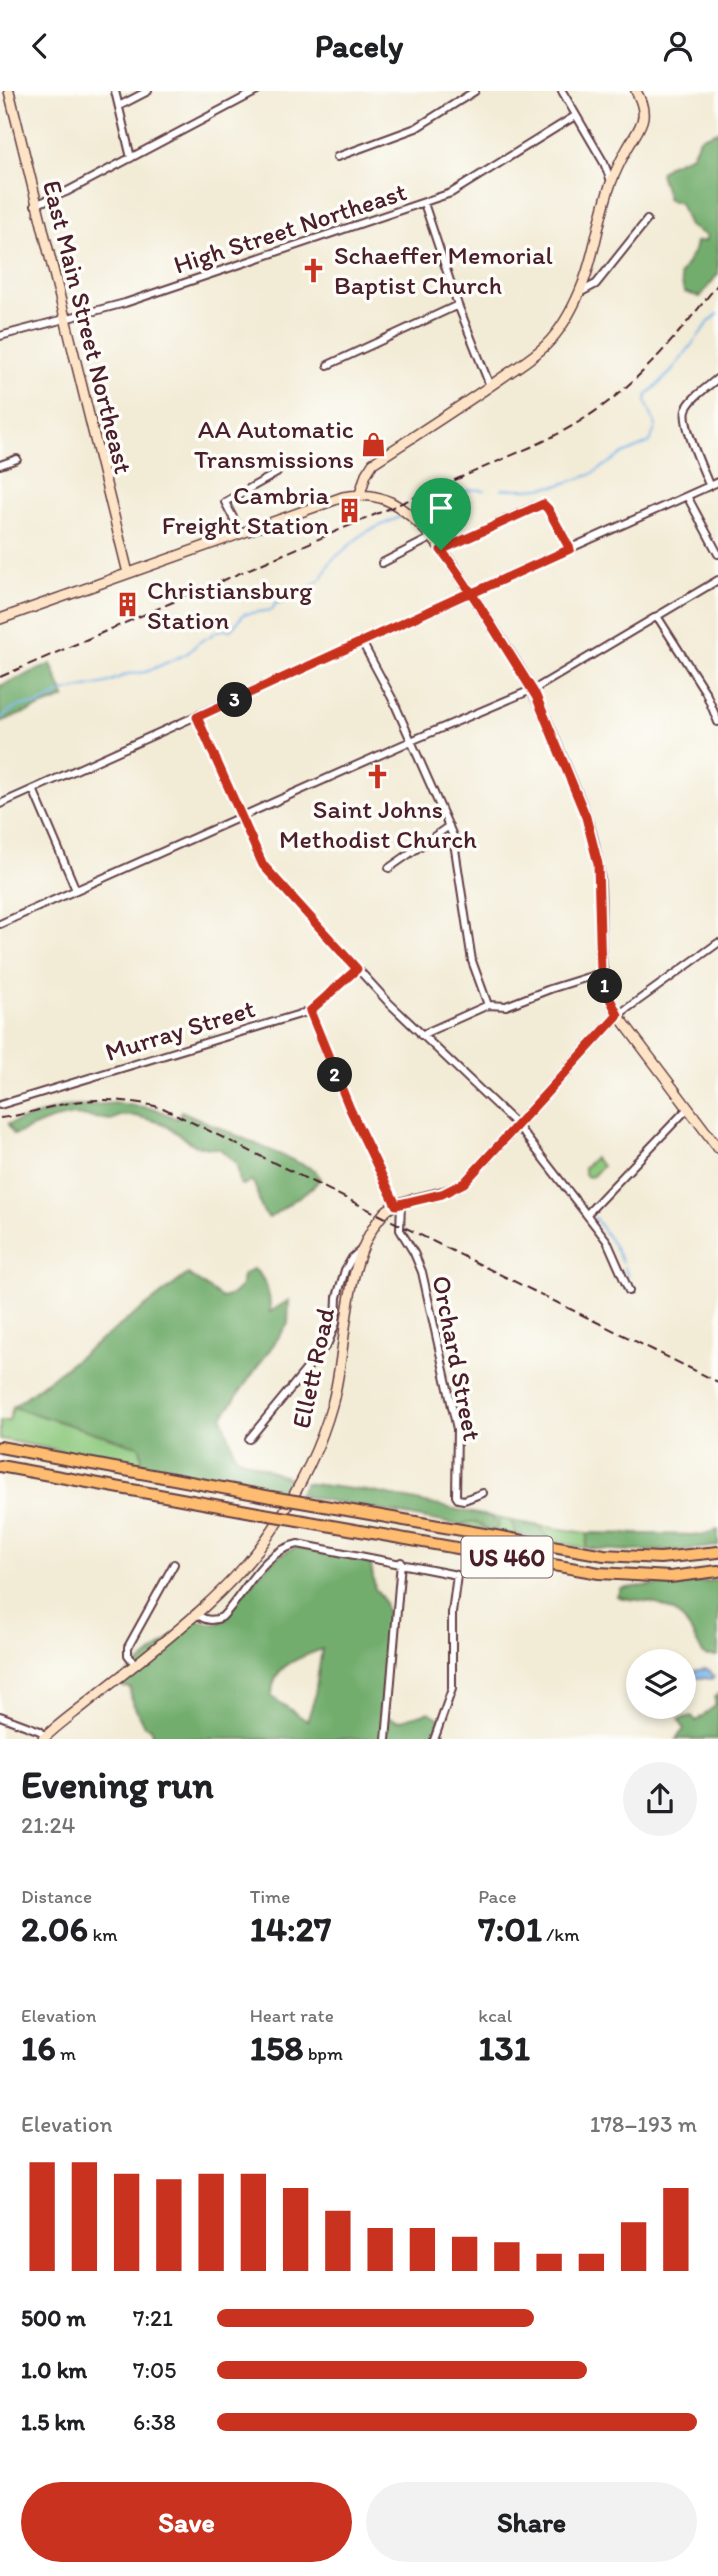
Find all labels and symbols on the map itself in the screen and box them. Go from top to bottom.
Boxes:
street label: High Street Northeast [170,175,411,281]
street label: East Main Street Northeast [36,177,140,477]
place label: Schaeffer Memorial Baptist Church [334,239,553,301]
church icon: Schaeffer Memorial Baptist Church [300,256,328,284]
place label: AA Automatic Transmissions [194,413,354,475]
shop icon: AA Automatic Transmissions [360,430,388,458]
pin [411,478,471,550]
place label: Cambria Freight Station [162,479,330,541]
building icon: Cambria Freight Station [335,496,363,524]
place label: Christiansburg Station [147,574,313,636]
building icon: Christiansburg Station [113,591,141,619]
pin: 3 [218,683,252,717]
church icon: Saint Johns Methodist Church [364,763,392,791]
place label: Saint Johns Methodist Church [279,793,477,855]
pin: 1 [588,969,622,1003]
street label: Murray Street [101,992,259,1068]
pin: 2 [318,1058,352,1093]
street label: Orchard Street [425,1273,489,1444]
street label: Ellett Road [285,1304,342,1431]
road number: US 460 [462,1537,552,1577]

